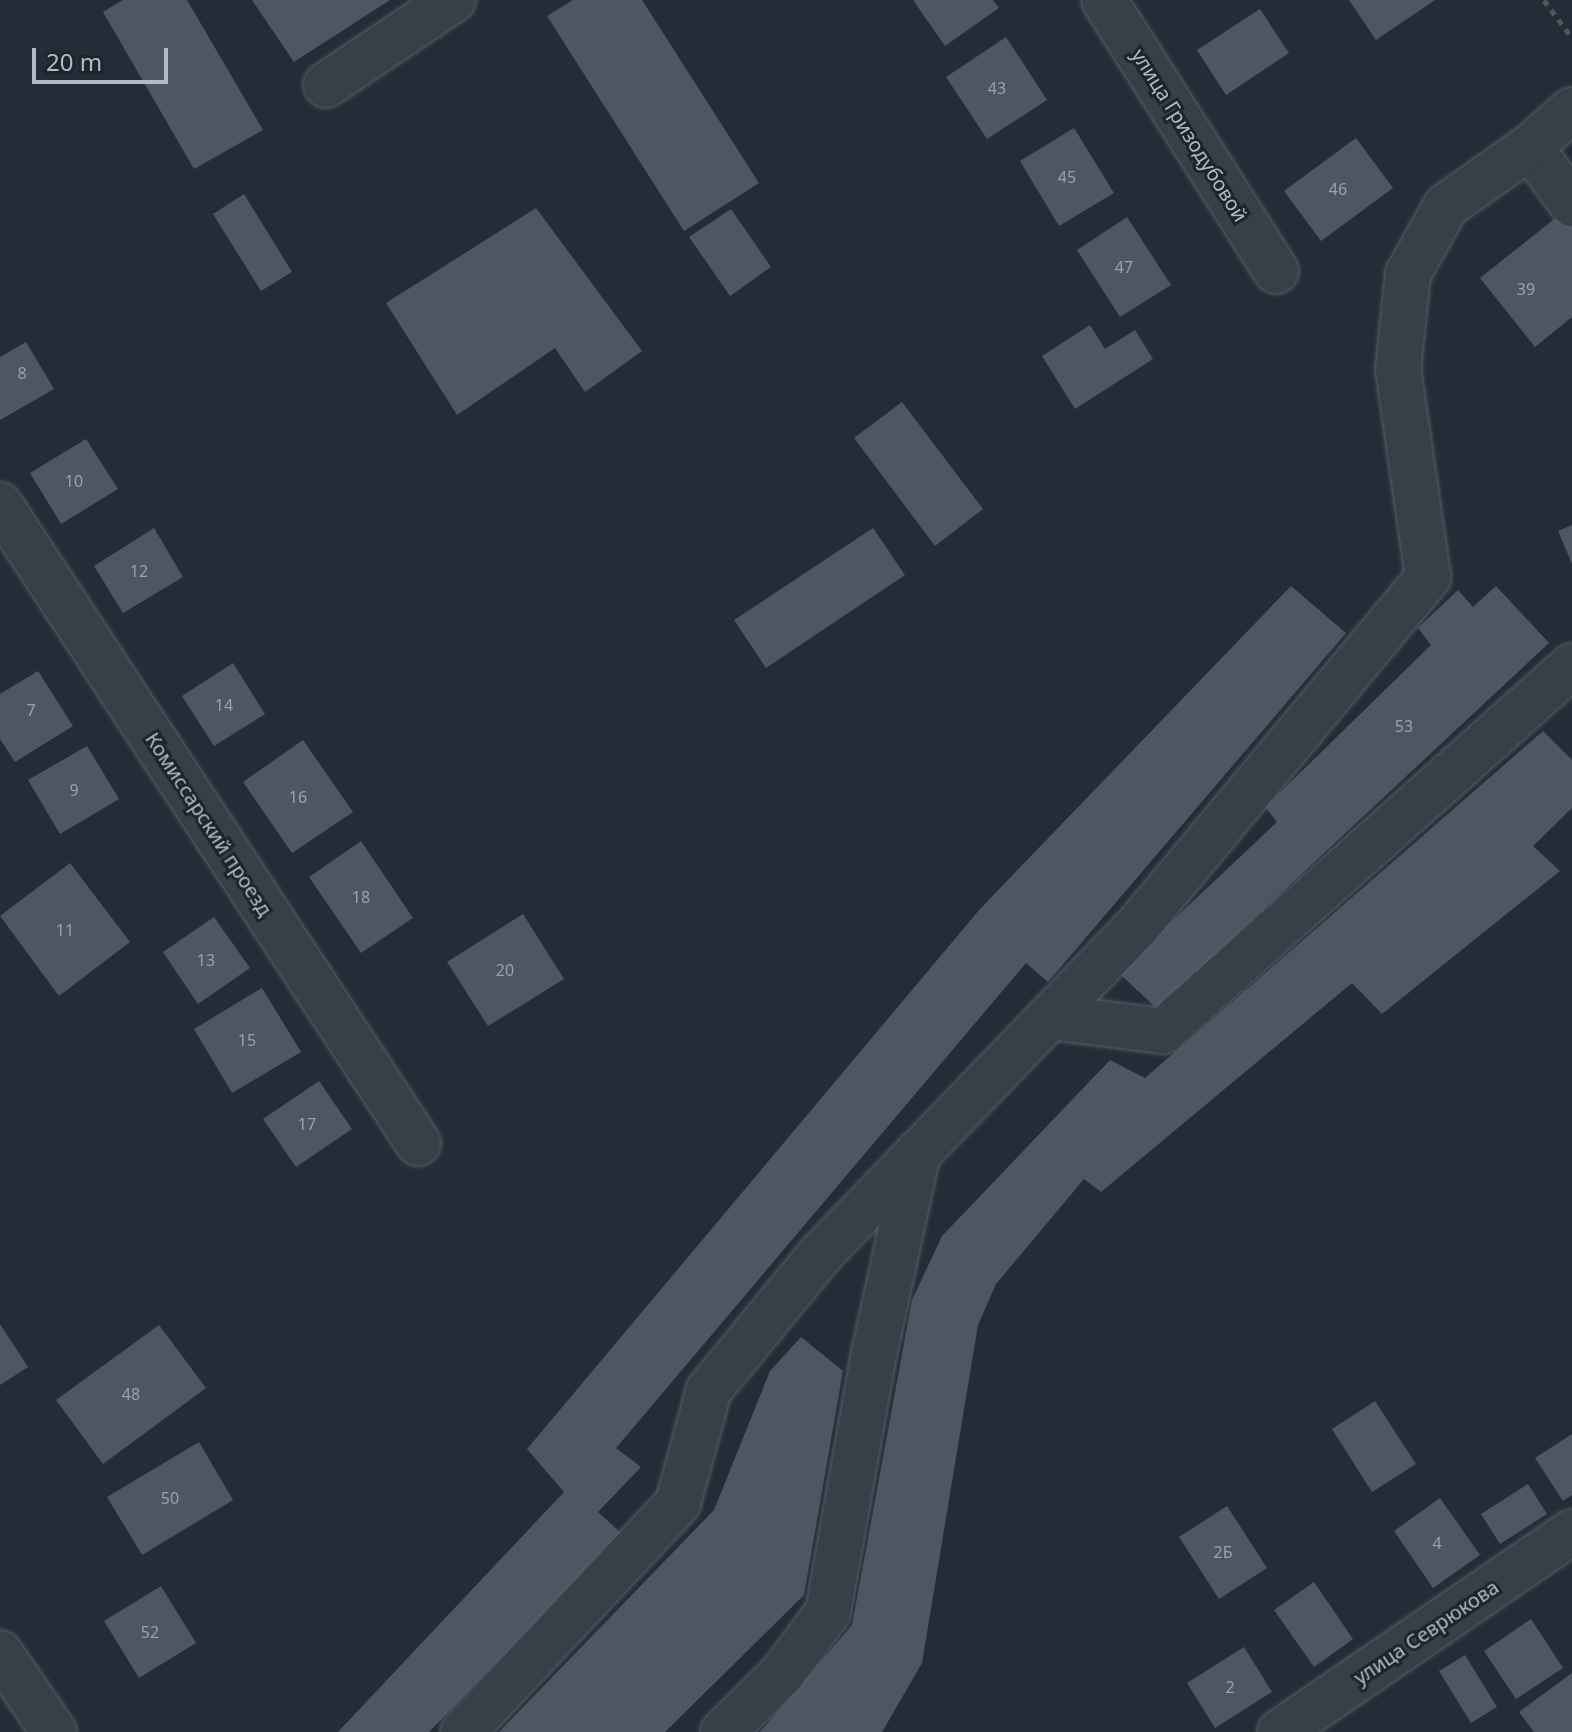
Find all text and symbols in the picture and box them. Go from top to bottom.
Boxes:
scale bar [36,32,172,82]
street label: улица Гризодубовой [1127,44,1253,226]
text: 20 m [46,45,102,78]
house number: 43 [988,78,1006,98]
house number: 45 [1058,167,1076,187]
house number: 46 [1329,179,1347,199]
house number: 47 [1115,257,1133,277]
house number: 39 [1517,279,1535,299]
house number: 8 [17,363,27,383]
house number: 10 [65,471,83,491]
house number: 12 [130,561,148,581]
house number: 14 [215,695,233,715]
house number: 7 [26,700,36,720]
house number: 53 [1395,716,1413,736]
street label: Комиссарский проезд [141,728,277,920]
house number: 9 [69,780,79,800]
house number: 16 [289,787,307,807]
house number: 18 [352,887,370,907]
house number: 11 [56,920,74,940]
house number: 13 [197,950,215,970]
house number: 20 [496,960,514,980]
house number: 15 [238,1030,256,1050]
house number: 17 [298,1114,316,1134]
house number: 48 [122,1384,140,1404]
house number: 50 [161,1488,179,1508]
house number: 4 [1432,1533,1442,1553]
house number: 2Б [1214,1542,1232,1562]
street label: улица Севрюкова [1349,1575,1503,1689]
house number: 52 [141,1622,159,1642]
house number: 2 [1225,1677,1235,1697]

